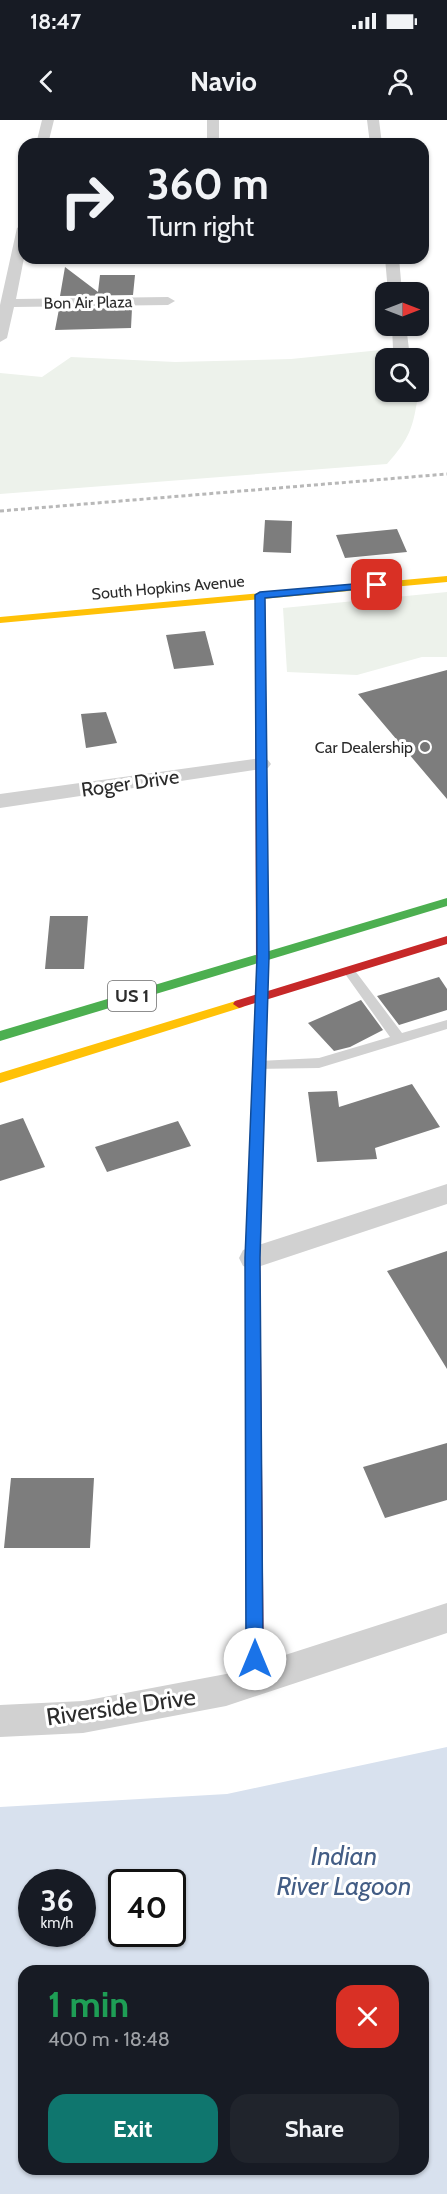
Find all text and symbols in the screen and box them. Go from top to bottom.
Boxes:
text: 18:47 [30,8,81,35]
icon: back [30,65,63,98]
text: Navio [190,65,257,98]
icon: person [384,65,417,98]
text: 360 m [147,158,269,210]
icon: right [48,162,126,240]
text: Turn right [147,210,254,243]
north arrow [375,282,429,336]
map controls [375,282,429,402]
street label: Bon Air Plaza [44,292,133,313]
button: search [375,348,429,402]
pin [351,559,402,610]
icon: arrive [360,568,393,601]
street label: South Hopkins Avenue [91,571,245,604]
place label: Car Dealership [315,738,413,757]
marker: Car Dealership [418,740,432,754]
street label: Roger Drive [80,764,180,802]
road number: US 1 [108,981,156,1011]
position arrow [223,1627,287,1691]
street label: Riverside Drive [44,1682,198,1731]
water label: Indian River Lagoon [277,1840,411,1902]
speed limit sign: 40 [108,1869,186,1947]
text: 36 [40,1882,74,1919]
text: km/h [41,1914,73,1932]
text: 1 min [48,1982,129,2026]
button: close [336,1985,399,2048]
text: 400 m · 18:48 [48,2027,170,2051]
button: Exit [48,2094,218,2163]
button: Share [230,2094,399,2163]

